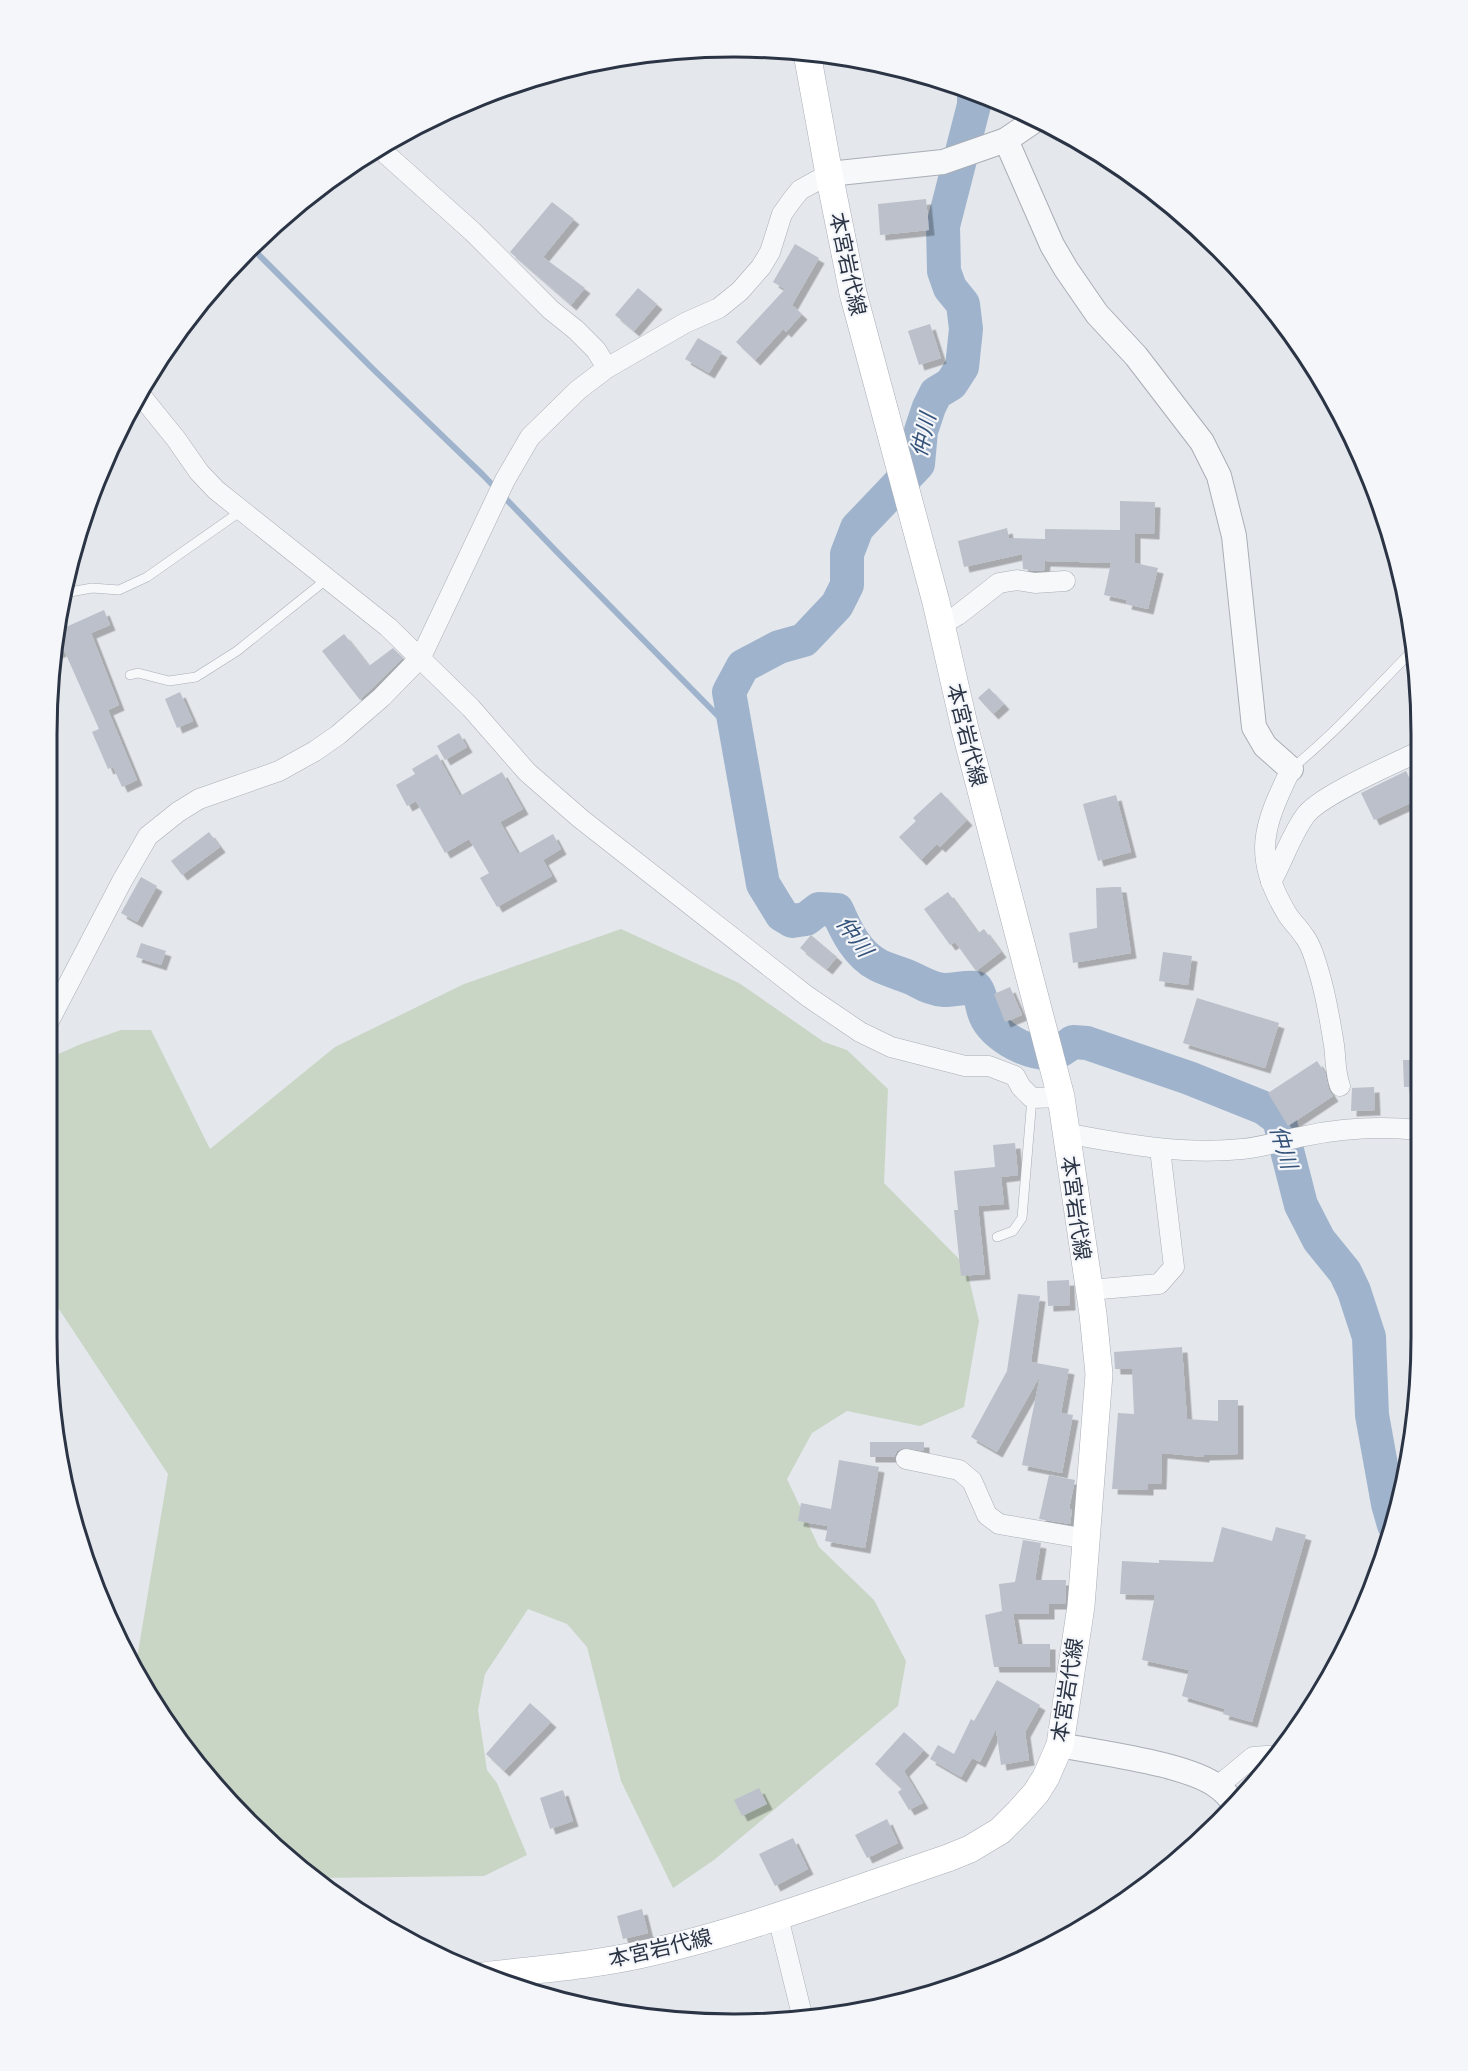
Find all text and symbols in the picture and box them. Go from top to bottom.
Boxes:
street label: 本宮岩代線 [824,210,872,318]
water label: 仲川 [904,408,942,460]
street label: 本宮岩代線 [941,681,993,789]
water label: 仲川 [831,910,880,964]
water label: 仲川 [1264,1122,1304,1174]
street label: 本宮岩代線 [1055,1154,1097,1262]
street label: 本宮岩代線 [1045,1636,1089,1744]
street label: 本宮岩代線 [606,1923,714,1973]

